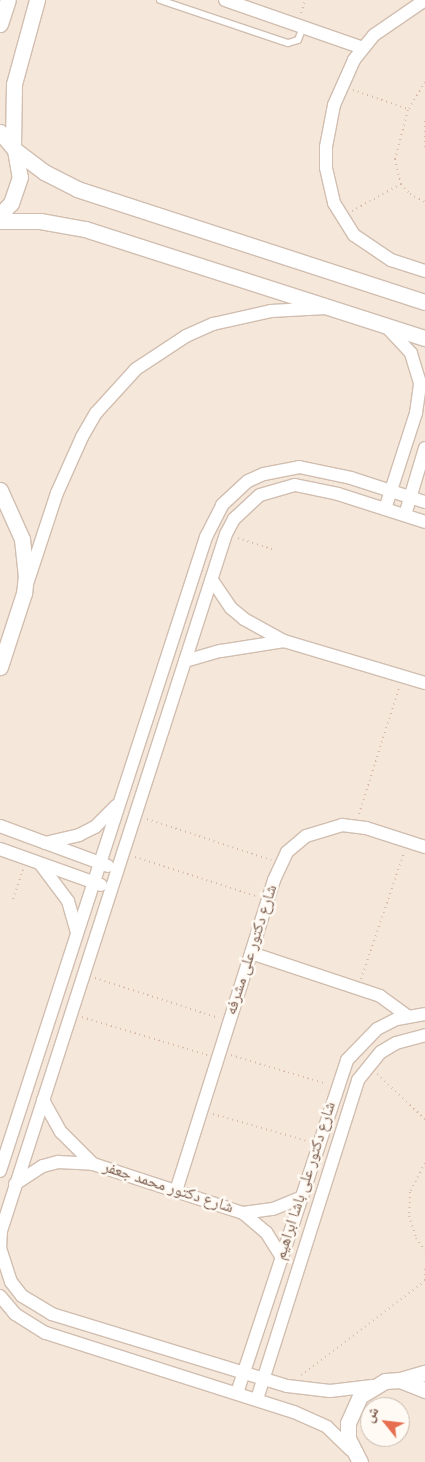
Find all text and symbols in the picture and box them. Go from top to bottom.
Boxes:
street label: شارع دكتور على مشرفه [222,883,282,1017]
street label: شارع دكتور على باشا ابراهيم [271,1100,341,1262]
street label: شارع دكتور محمد جعفر [100,1158,236,1218]
north arrow [360,1397,410,1447]
text: ش [361,1404,383,1426]

